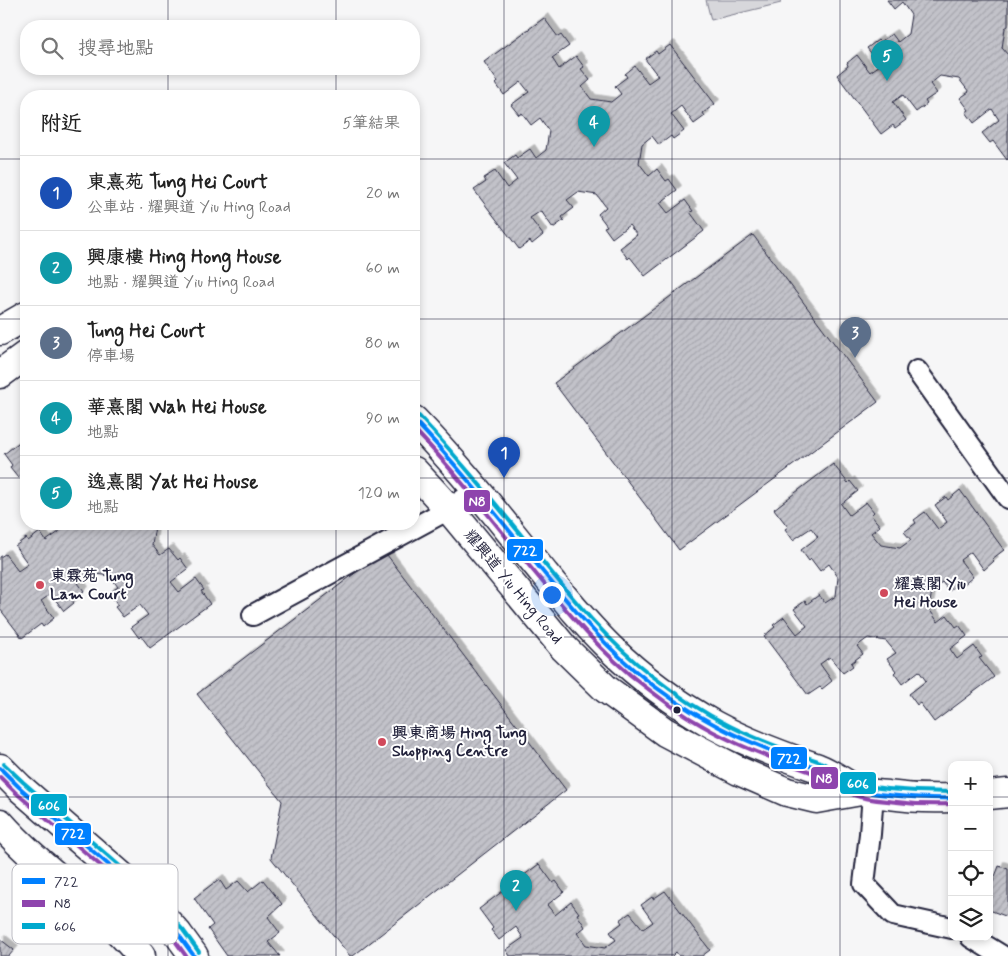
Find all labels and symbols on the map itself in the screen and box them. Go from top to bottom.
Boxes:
pin: 5 [871,40,903,81]
pin: 4 [578,106,610,147]
pin: 3 [839,317,871,358]
pin: 1 [488,437,520,478]
line badge: N8 [463,489,491,513]
text: N8 [468,493,486,511]
street label: 耀興道 Yiu Hing Road [458,525,567,649]
line badge: 722 [506,538,544,562]
text: 722 [513,542,538,560]
place label: 東霖苑 Tung Lam Court [50,566,134,605]
place label: 耀熹閣 Yiu Hei House [894,574,966,613]
marker: 東霖苑 Tung Lam Court [34,579,46,591]
your location [539,582,565,608]
marker: 耀熹閣 Yiu Hei House [878,587,890,599]
unlabelled marker [672,705,682,715]
place label: 興東商場 Hing Tung Shopping Centre [392,723,527,763]
marker: 興東商場 Hing Tung Shopping Centre [376,736,388,748]
line badge: 722 [770,746,808,770]
text: 722 [777,750,802,768]
line badge: N8 [810,766,839,790]
text: N8 [815,770,833,788]
line badge: 606 [839,771,877,795]
text: 606 [847,775,869,793]
line badge: 606 [30,793,68,817]
text: 606 [38,797,60,815]
line badge: 722 [54,822,92,846]
text: 722 [61,825,86,843]
legend [12,864,178,944]
pin: 2 [500,870,532,911]
text: 722 [54,873,78,891]
text: N8 [54,895,71,913]
text: 606 [54,918,76,936]

